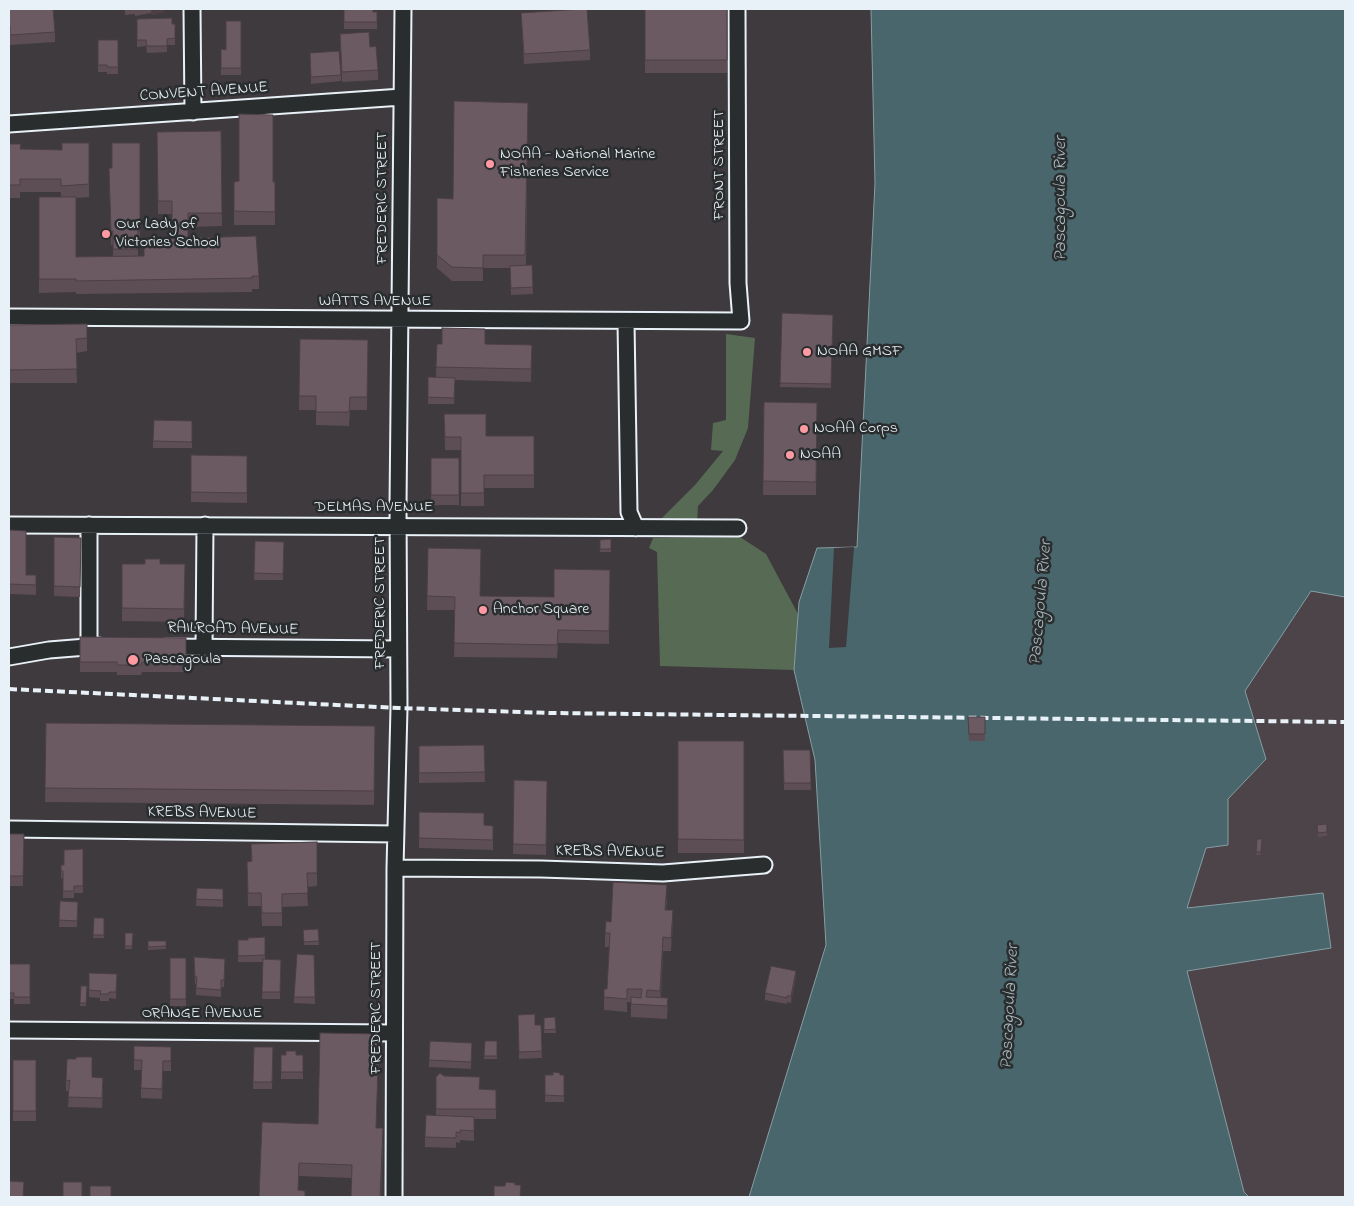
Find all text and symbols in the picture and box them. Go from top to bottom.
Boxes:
street label: CONVENT AVENUE [139,79,269,107]
street label: FRONT STREET [710,110,730,220]
street label: FREDERIC STREET [373,132,393,264]
water label: Pascagoula River [1051,136,1073,262]
place label: NOAA - National Marine Fisheries Service [500,145,656,183]
marker: NOAA - National Marine Fisheries Service [484,158,496,170]
place label: Our Lady of Victories School [116,215,219,253]
marker: Our Lady of Victories School [100,228,112,240]
street label: WATTS AVENUE [319,292,431,312]
place label: NOAA GMSF [817,342,902,362]
marker: NOAA GMSF [801,346,813,358]
place label: NOAA Corps [814,419,898,439]
marker: NOAA Corps [798,423,810,435]
place label: NOAA [800,445,841,465]
marker: NOAA [784,449,796,461]
street label: DELMAS AVENUE [315,498,433,518]
street label: FREDERIC STREET [371,537,391,669]
water label: Pascagoula River [1026,540,1058,666]
place label: Anchor Square [493,600,590,620]
marker: Anchor Square [477,604,489,616]
street label: RAILROAD AVENUE [167,619,299,641]
place label: Pascagoula [144,650,221,670]
marker: Pascagoula [126,653,140,667]
street label: KREBS AVENUE [147,803,257,825]
street label: KREBS AVENUE [555,842,665,864]
street label: FREDERIC STREET [367,942,387,1074]
water label: Pascagoula River [997,944,1025,1070]
street label: ORANGE AVENUE [142,1004,262,1024]

